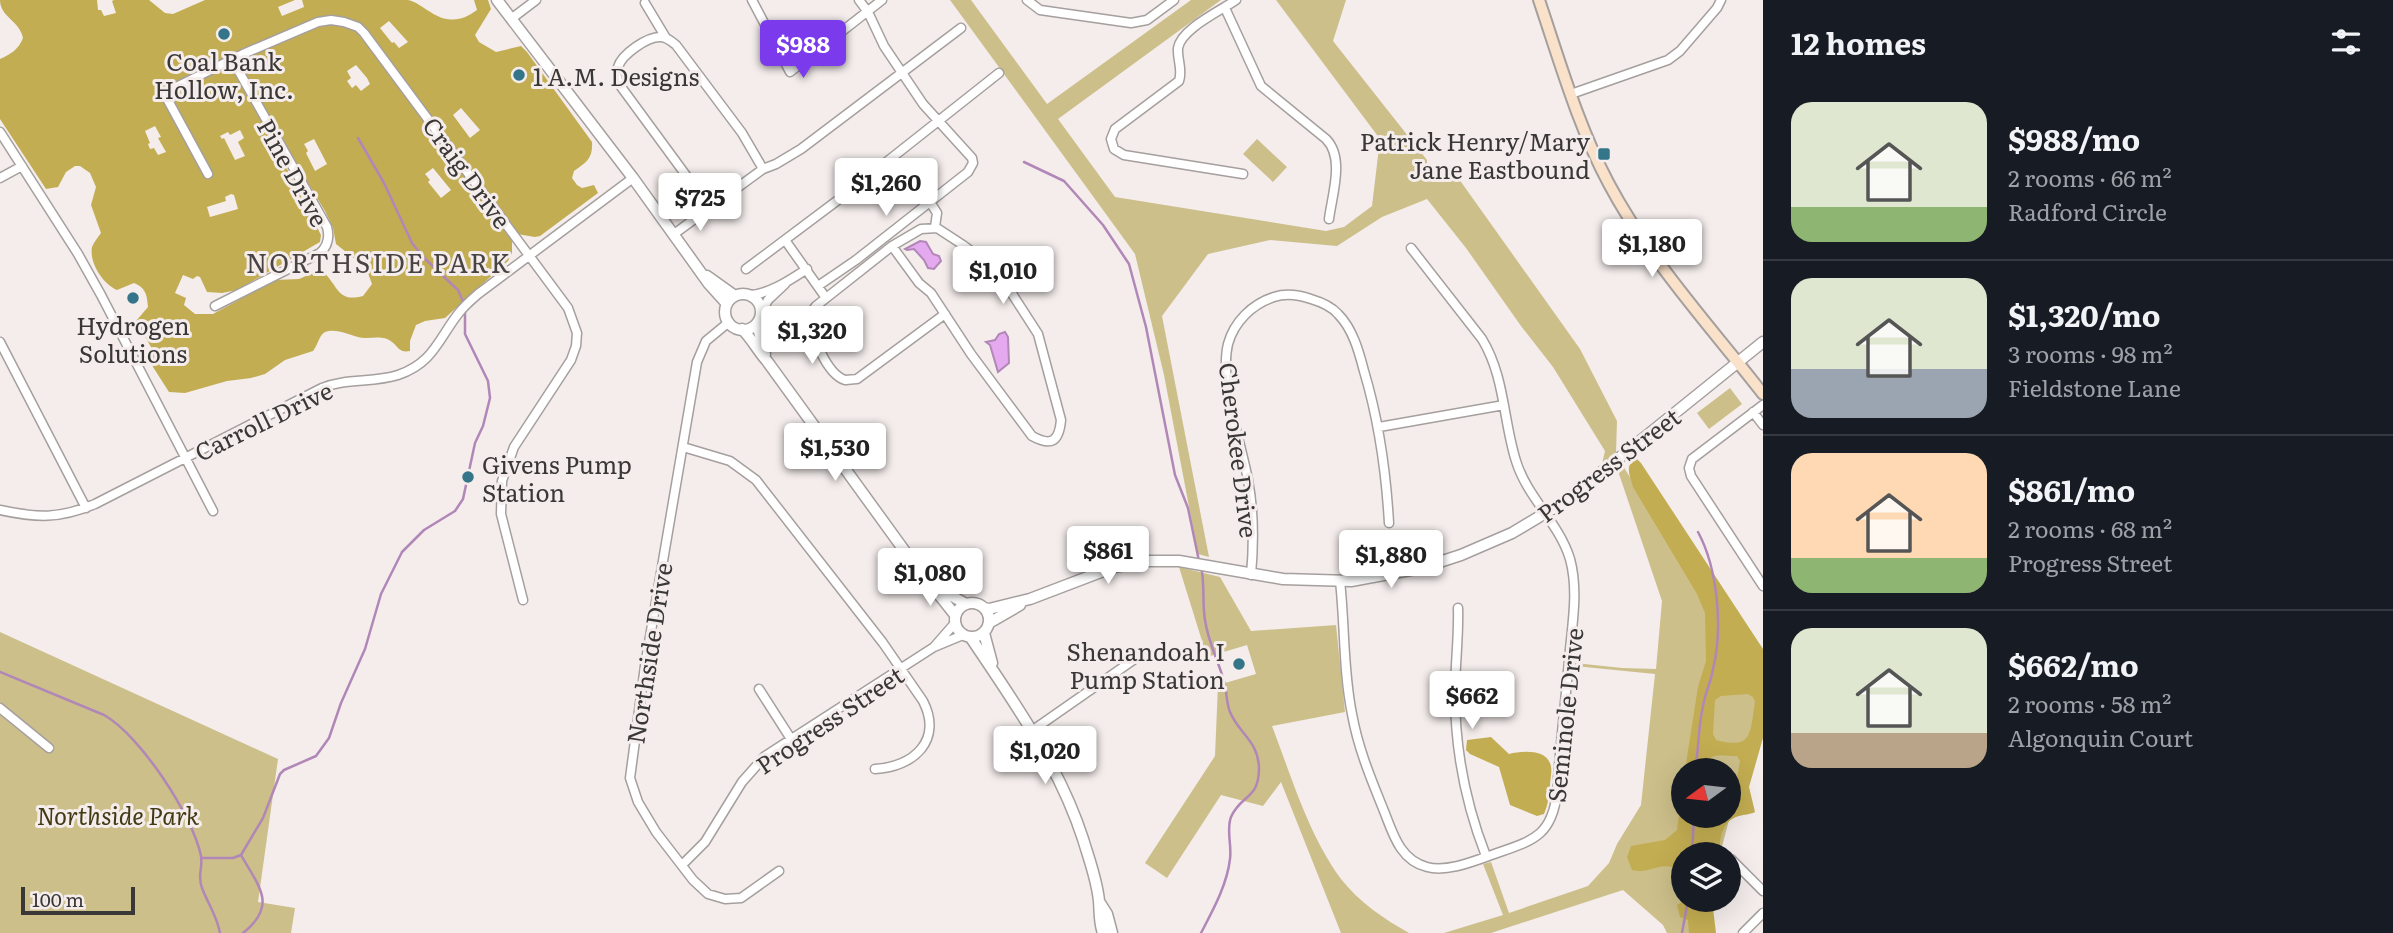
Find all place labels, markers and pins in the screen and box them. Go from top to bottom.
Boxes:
pin: $988 [762,20,844,80]
marker: Coal Bank Hollow, Inc. [216,26,232,42]
place label: Coal Bank Hollow, Inc. [154,43,294,106]
place label: 1 A.M. Designs [533,58,699,93]
marker: 1 A.M. Designs [511,67,527,83]
place label: Patrick Henry/Mary Jane Eastbound [1360,123,1590,186]
marker: Patrick Henry/Mary Jane Eastbound [1596,146,1612,162]
pin: $1,260 [829,158,943,218]
pin: $725 [659,174,741,233]
pin: $1,180 [1595,219,1709,279]
pin: $1,010 [946,246,1060,306]
marker: Hydrogen Solutions [125,290,141,306]
pin: $1,320 [755,306,869,366]
place label: Hydrogen Solutions [76,307,190,370]
pin: $1,530 [778,424,892,483]
place label: Givens Pump Station [482,446,632,509]
marker: Givens Pump Station [460,469,476,485]
pin: $861 [1067,526,1149,586]
pin: $1,880 [1334,530,1448,590]
pin: $1,080 [873,548,987,608]
place label: Shenandoah I Pump Station [1066,633,1225,696]
marker: Shenandoah I Pump Station [1231,656,1247,672]
pin: $662 [1431,672,1513,731]
pin: $1,020 [988,726,1102,786]

